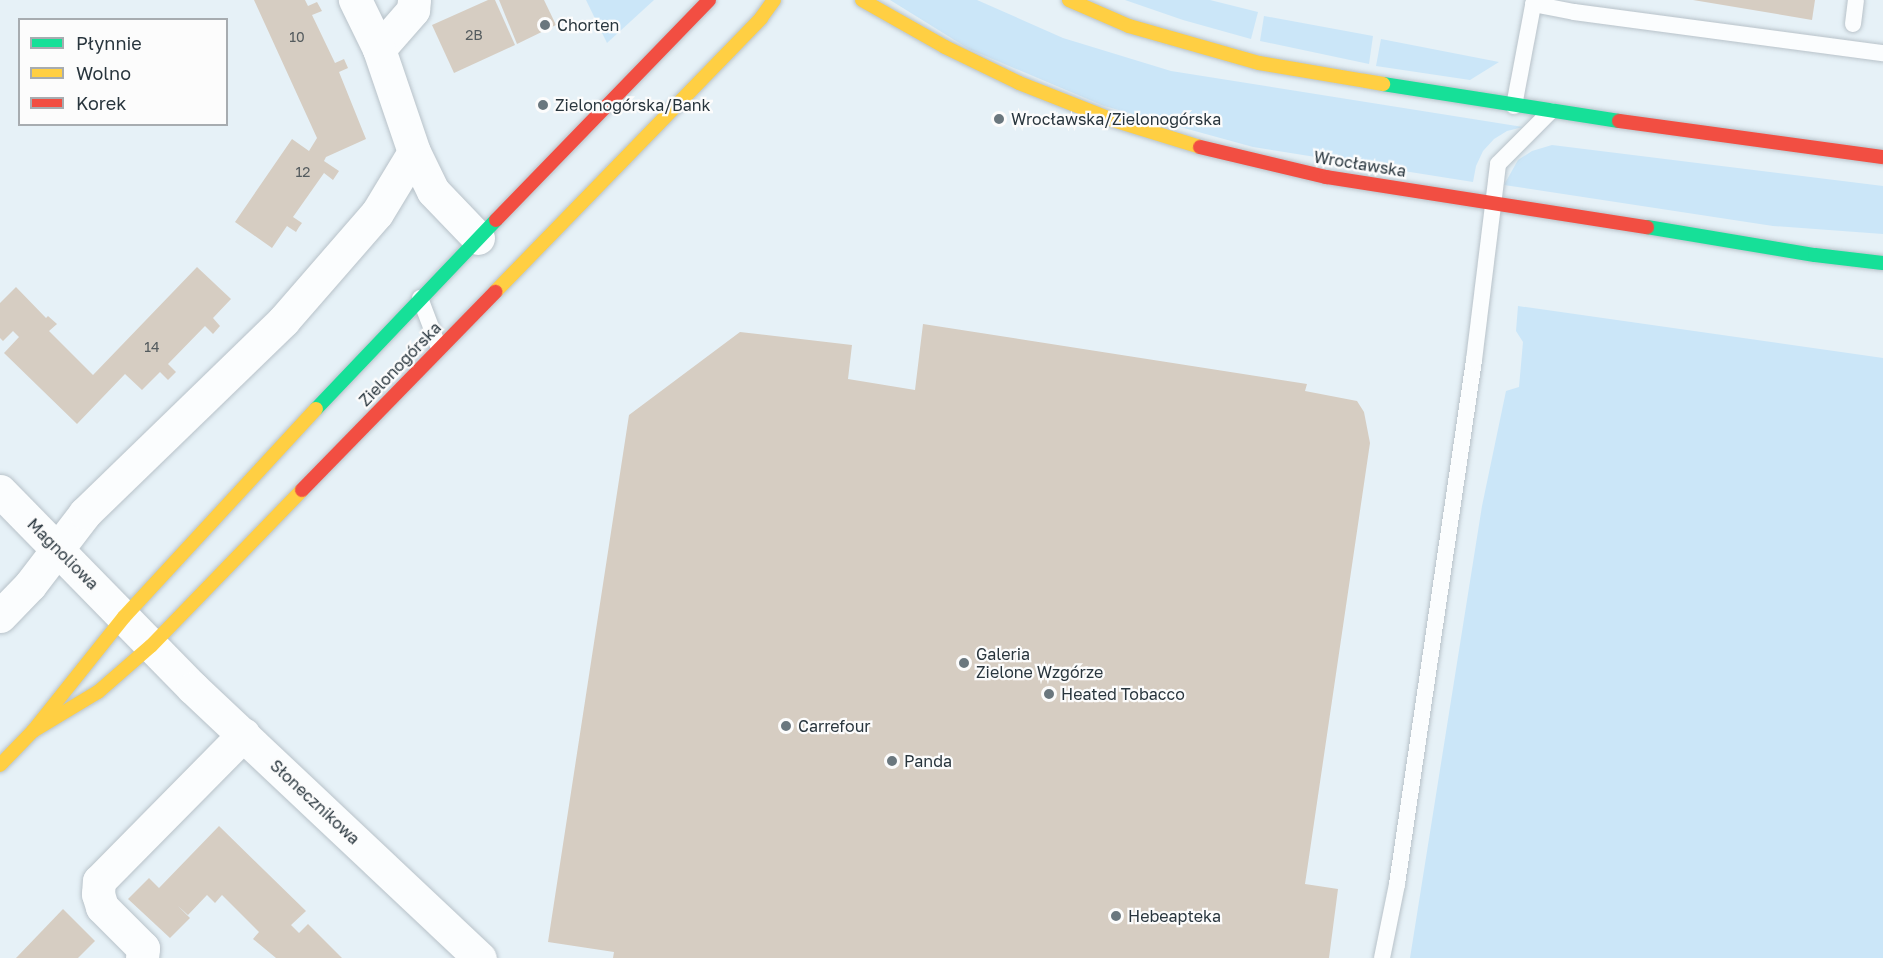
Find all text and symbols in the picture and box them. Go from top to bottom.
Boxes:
place label: Chorten [557,15,619,35]
legend [18,18,228,126]
marker: Chorten [538,18,552,32]
house number: 2B [465,27,483,43]
house number: 10 [289,29,305,45]
text: Płynnie [76,32,142,54]
text: Wolno [76,62,131,84]
text: Korek [76,92,126,114]
place label: Zielonogórska/Bank [555,95,711,115]
marker: Zielonogórska/Bank [536,98,550,112]
place label: Wrocławska/Zielonogórska [1011,109,1221,129]
marker: Wrocławska/Zielonogórska [992,112,1006,126]
street label: Wrocławska [1312,147,1408,181]
house number: 12 [296,164,310,180]
street label: Zielonogórska [355,318,445,410]
house number: 14 [144,339,160,355]
street label: Magnoliowa [23,514,103,594]
place label: Galeria Zielone Wzgórze [976,644,1103,682]
marker: Galeria Zielone Wzgórze [957,656,971,670]
place label: Heated Tobacco [1061,684,1185,704]
marker: Heated Tobacco [1042,687,1056,701]
place label: Carrefour [798,716,871,736]
marker: Carrefour [779,719,793,733]
place label: Panda [904,751,952,771]
marker: Panda [885,754,899,768]
street label: Słonecznikowa [266,756,364,848]
place label: Hebeapteka [1128,906,1221,926]
marker: Hebeapteka [1109,909,1123,923]

